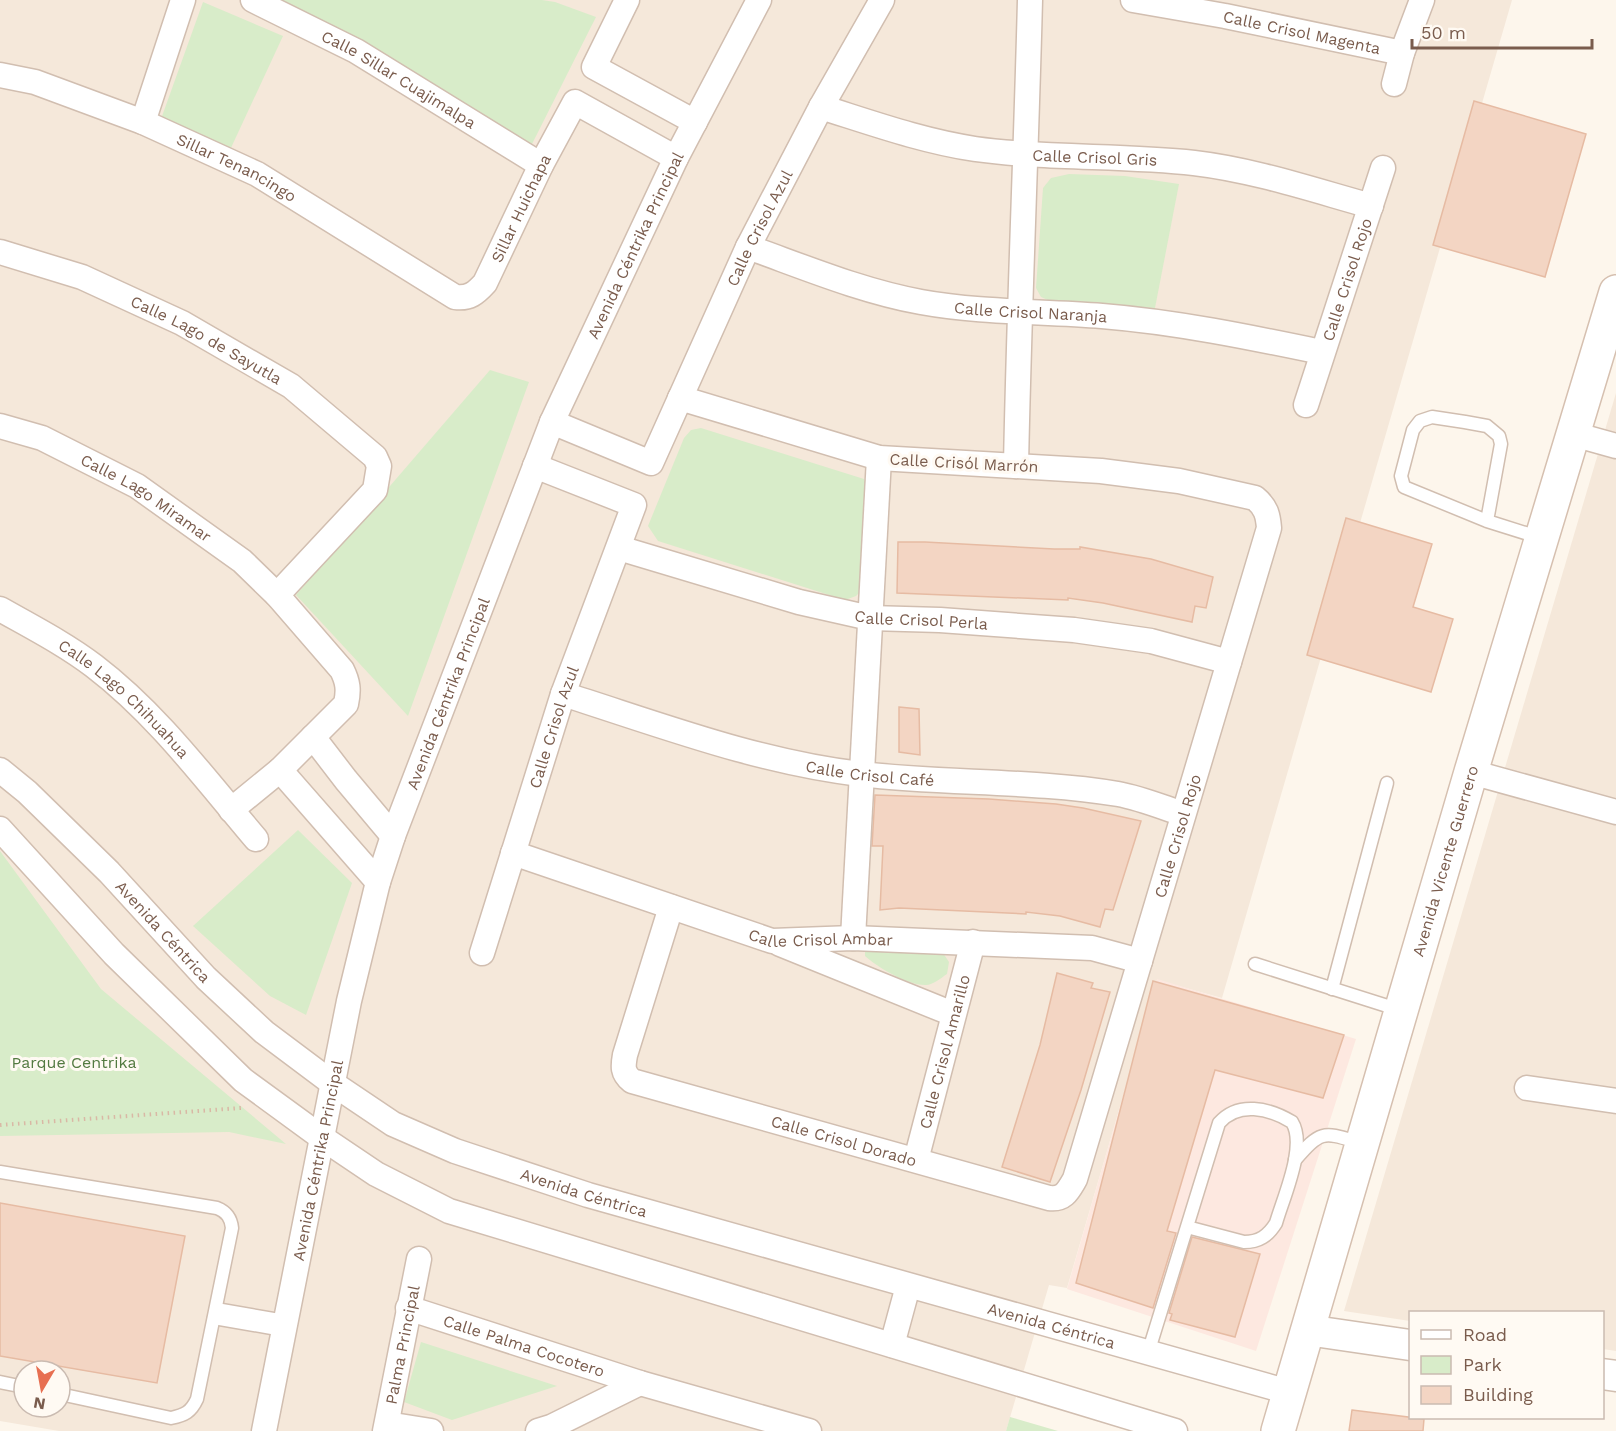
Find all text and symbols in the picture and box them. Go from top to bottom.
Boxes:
street label: Calle Crisol Magenta [1222,6,1382,58]
scale bar [1412,12,1592,50]
text: 50 m [1421,22,1466,43]
street label: Calle Sillar Cuajimalpa [319,26,480,132]
street label: Sillar Tenancingo [174,129,300,206]
street label: Calle Crisol Gris [1032,145,1158,169]
street label: Avenida Céntrika Principal [583,148,687,342]
street label: Sillar Huichapa [487,151,555,265]
street label: Calle Crisol Azul [722,166,796,289]
street label: Calle Crisol Rojo [1318,216,1376,343]
street label: Calle Lago de Sayutla [128,291,285,388]
street label: Calle Crisol Naranja [953,297,1108,326]
street label: Calle Lago Miramar [78,450,216,546]
street label: Calle Crisól Marrón [889,450,1039,476]
street label: Avenida Céntrika Principal [402,594,493,792]
street label: Calle Crisol Perla [853,605,989,633]
street label: Calle Lago Chihuahua [55,635,193,762]
street label: Calle Crisol Azul [525,663,582,790]
street label: Calle Crisol Café [804,756,935,789]
street label: Avenida Vicente Guerrero [1408,763,1482,959]
street label: Calle Crisol Rojo [1150,772,1205,900]
street label: Avenida Céntrica [112,877,215,986]
street label: Calle Crisol Ambar [746,924,894,950]
street label: Calle Crisol Amarillo [915,972,974,1131]
park label: Parque Centrika [11,1053,137,1072]
street label: Avenida Céntrika Principal [288,1058,347,1262]
street label: Calle Crisol Dorado [769,1111,919,1170]
street label: Avenida Céntrica [518,1164,650,1221]
street label: Palma Principal [381,1283,423,1406]
street label: Avenida Céntrica [986,1298,1117,1352]
street label: Calle Palma Cocotero [441,1311,607,1380]
legend [1409,1311,1604,1419]
text: Road [1463,1324,1507,1345]
text: Park [1463,1354,1502,1375]
north arrow [12,1359,72,1419]
text: Building [1463,1384,1533,1405]
text: N [32,1393,47,1414]

